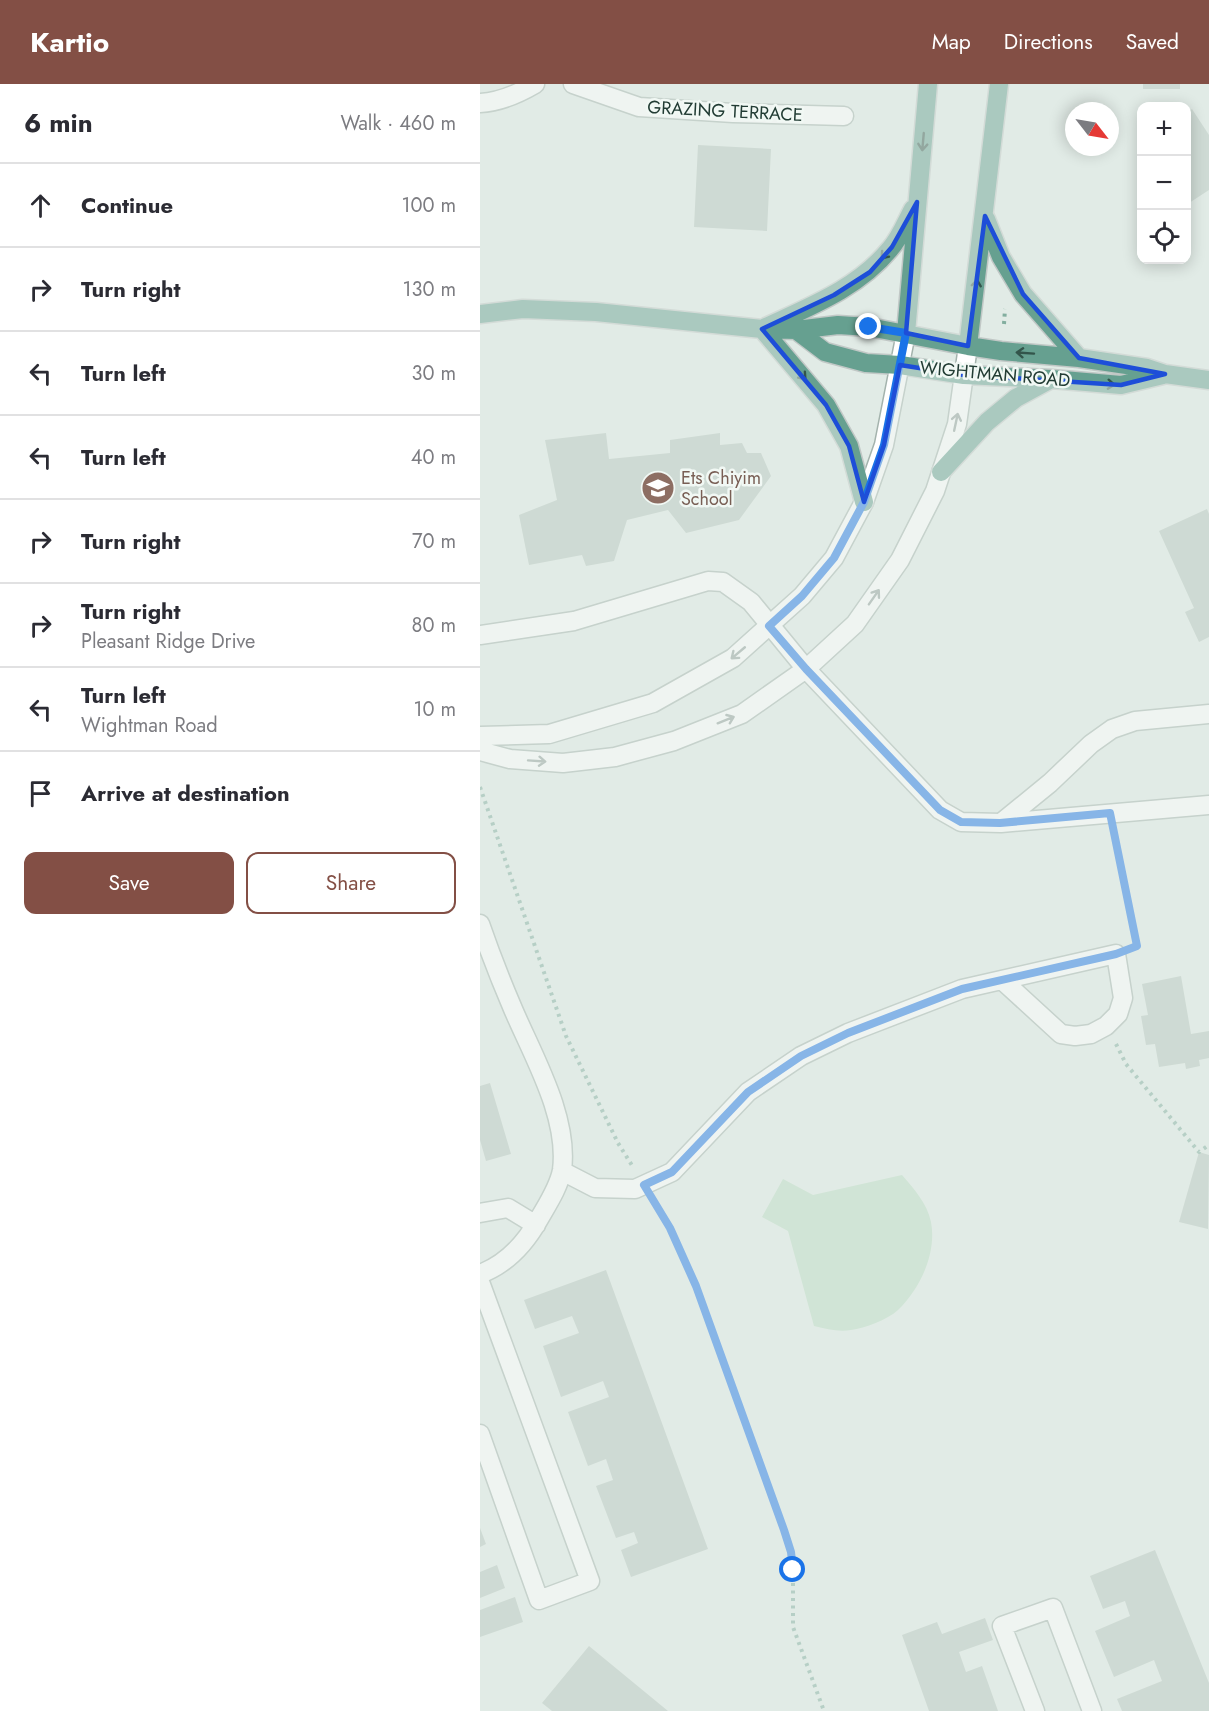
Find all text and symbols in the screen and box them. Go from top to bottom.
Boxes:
text: Kartio [30,22,109,63]
text: Map [932,27,971,57]
text: Directions [1004,27,1093,57]
text: Saved [1126,27,1179,57]
street label: GRAZING TERRACE [647,94,803,128]
north arrow [1065,102,1119,156]
map controls [1137,102,1191,264]
button: + [1137,102,1191,156]
text: 6 min [24,104,93,142]
text: Walk · 460 m [340,109,456,138]
one-way arrow [917,132,928,152]
button: − [1137,156,1191,210]
icon: ahead [24,189,57,222]
text: Continue [81,189,173,221]
text: 100 m [401,191,456,220]
button: locate [1137,210,1191,264]
one-way arrow [880,244,894,259]
icon: right [24,273,57,306]
text: Turn right [81,273,181,305]
text: 130 m [402,275,456,304]
one-way arrow [971,279,982,299]
route end [855,313,881,339]
one-way arrow [1015,348,1035,359]
street label: WIGHTMAN ROAD [919,354,1071,394]
icon: left [24,357,57,390]
text: Turn left [81,357,166,389]
text: 30 m [411,359,456,388]
one-way arrow [793,365,807,380]
one-way arrow [1096,378,1116,389]
one-way arrow [951,413,963,432]
icon: left [24,441,57,474]
text: Turn left [81,441,166,473]
text: 40 m [411,443,456,472]
place label: Ets Chiyim School [681,465,761,512]
school or university icon: Ets Chiyim School [640,470,676,506]
icon: right [24,525,57,558]
text: Turn right [81,525,181,557]
text: 70 m [412,527,456,556]
one-way arrow [868,590,880,606]
text: Turn right [81,595,181,627]
icon: right [24,609,57,642]
text: 80 m [411,611,456,640]
text: Pleasant Ridge Drive [81,627,255,656]
one-way arrow [730,646,746,659]
text: Turn left [81,679,166,711]
icon: left [24,693,57,726]
text: 10 m [413,695,456,724]
text: Wightman Road [81,711,218,740]
one-way arrow [716,714,735,725]
one-way arrow [527,756,547,767]
icon: arrive [24,777,57,810]
text: Arrive at destination [81,777,290,809]
button: Save [24,852,234,914]
button: Share [246,852,456,914]
route start [779,1556,805,1582]

